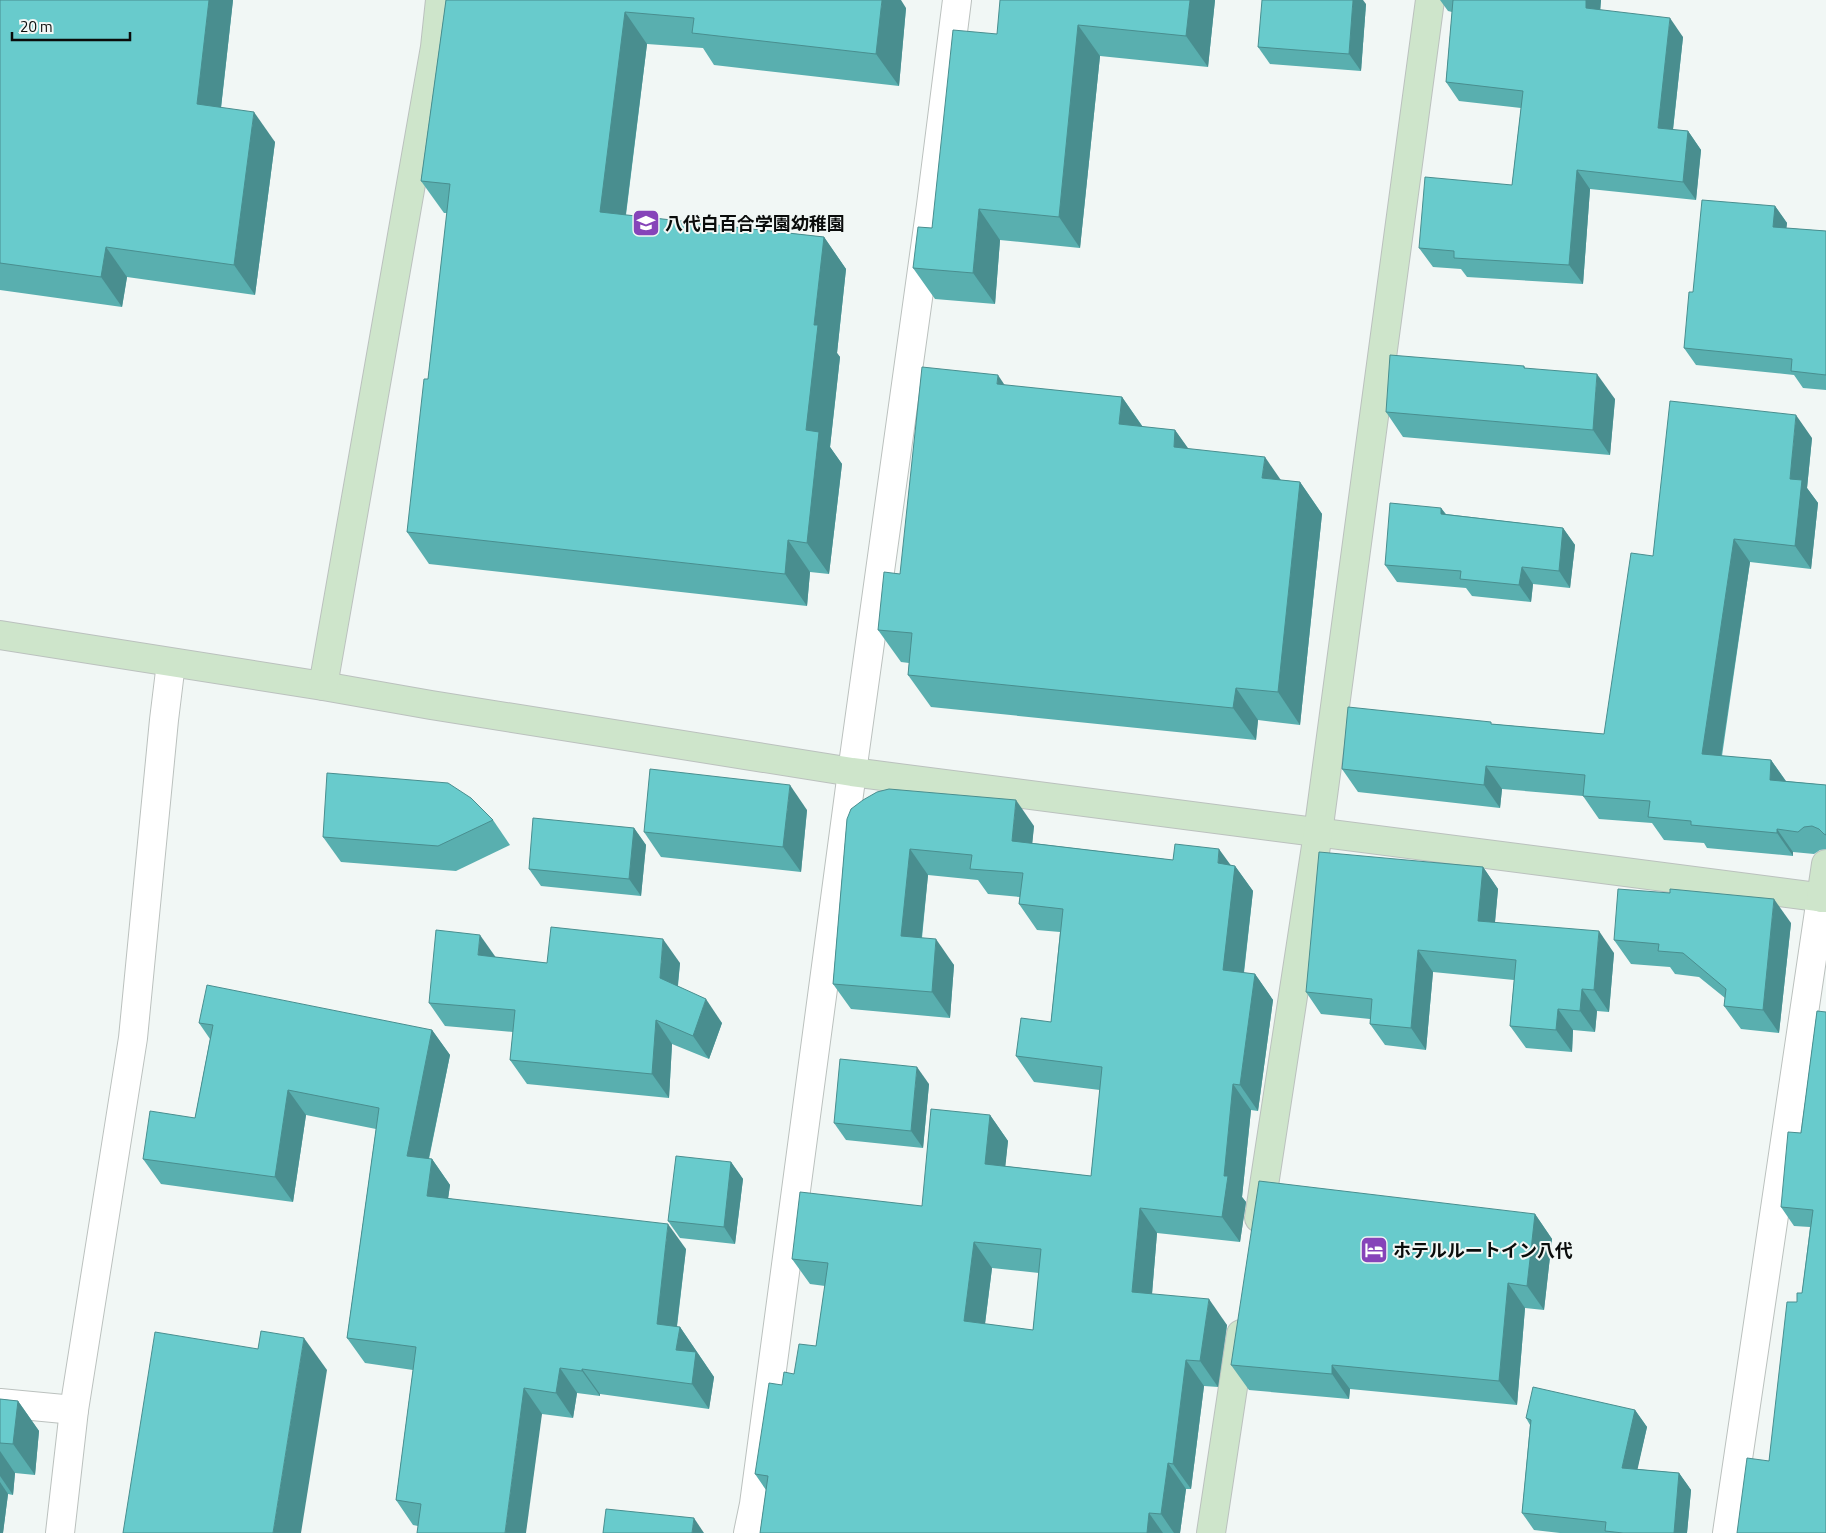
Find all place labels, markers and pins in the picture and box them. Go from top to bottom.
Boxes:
school or university icon: 八代白百合学園幼稚園 [631,208,661,238]
place label: 八代白百合学園幼稚園 [665,210,845,237]
hotel icon: ホテルルートイン八代 [1359,1235,1389,1265]
place label: ホテルルートイン八代 [1393,1237,1573,1264]

